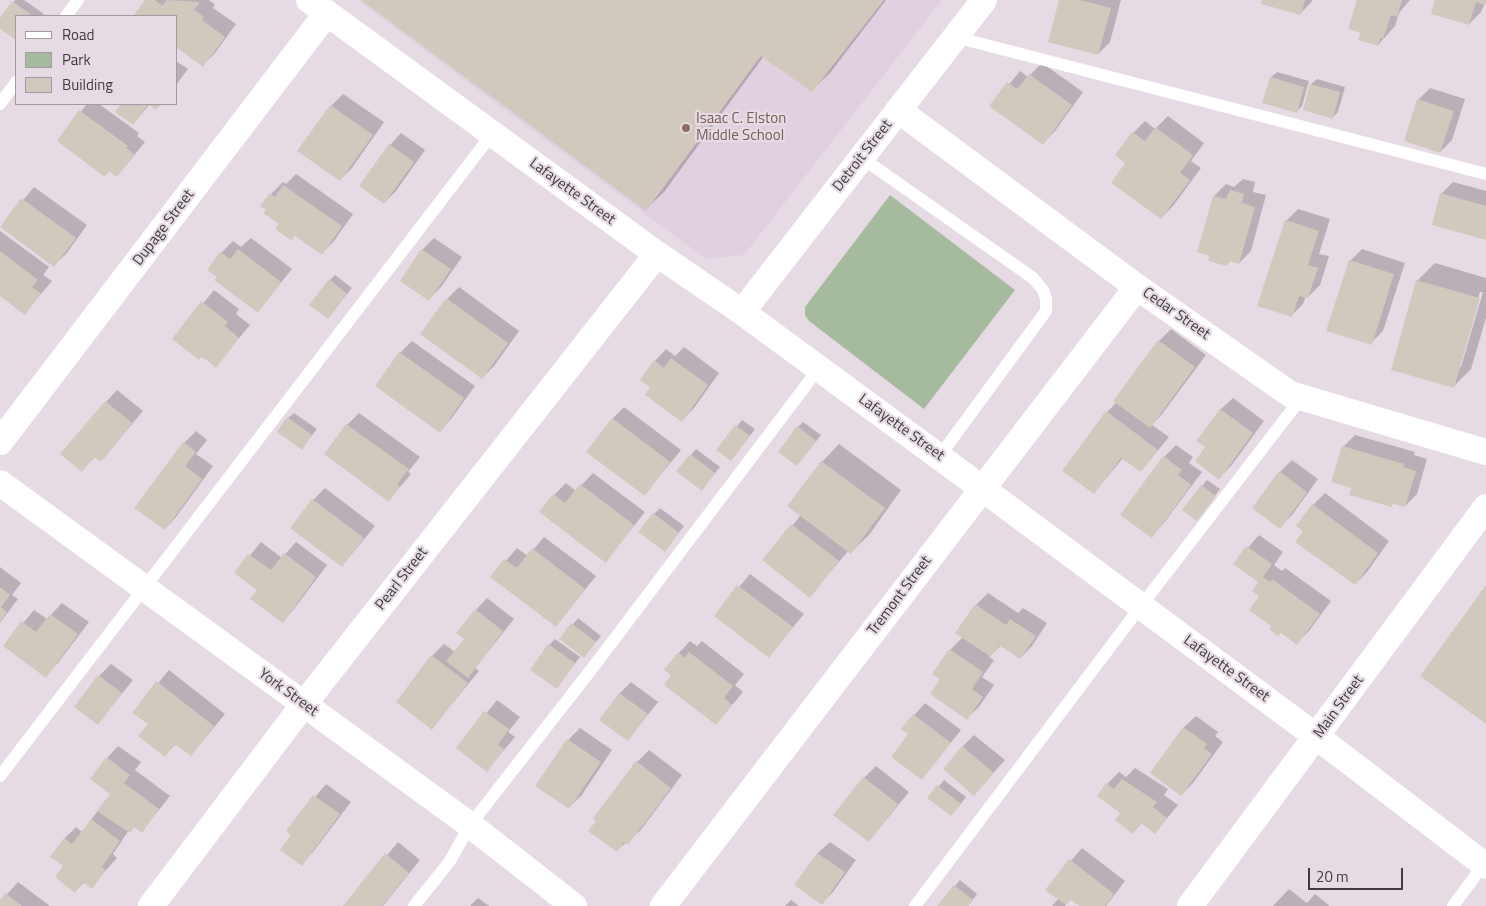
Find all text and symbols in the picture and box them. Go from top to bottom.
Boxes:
legend [15,15,178,105]
text: Road [62,23,94,46]
text: Park [62,48,91,71]
text: Building [62,73,113,96]
place label: Isaac C. Elston Middle School [696,110,786,145]
street label: Detroit Street [829,117,897,195]
marker: Isaac C. Elston Middle School [680,122,692,134]
street label: Lafayette Street [526,155,618,229]
street label: Dupage Street [130,187,198,269]
street label: Cedar Street [1139,284,1213,344]
street label: Lafayette Street [855,391,947,465]
street label: Pearl Street [372,544,432,614]
street label: Tremont Street [864,553,936,639]
street label: Lafayette Street [1180,632,1272,706]
street label: York Street [255,665,321,721]
street label: Main Street [1310,672,1368,742]
scale bar [1311,858,1406,890]
text: 20 m [1316,865,1349,888]

